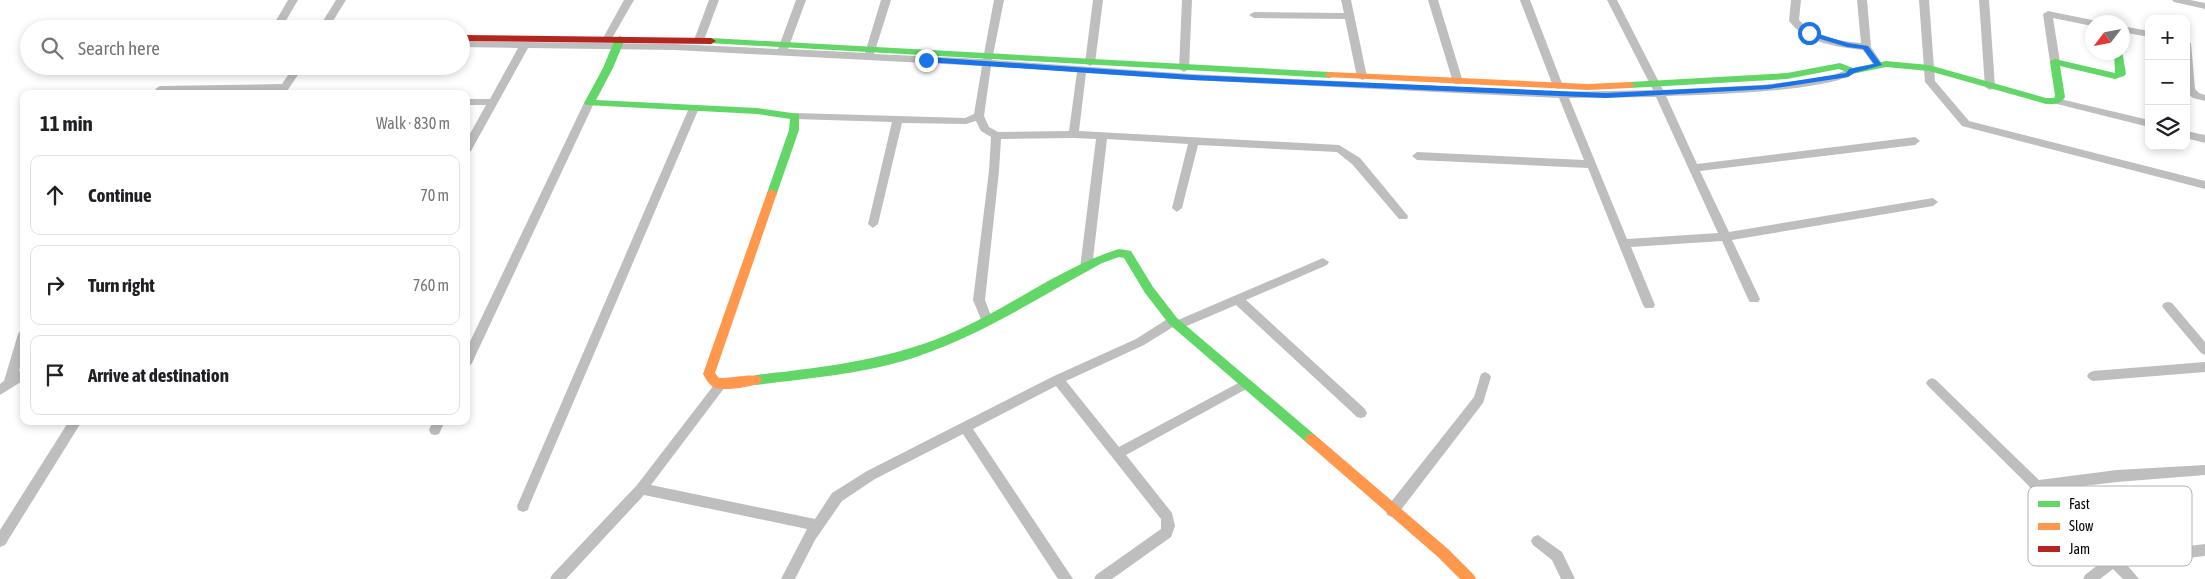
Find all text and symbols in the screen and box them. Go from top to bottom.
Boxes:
north arrow [2085,15,2130,60]
map controls [2145,15,2190,150]
button: + [2145,15,2190,60]
search box [20,20,470,75]
route start [1798,22,1821,45]
icon: search [38,34,66,62]
text: Search here [78,37,160,59]
route end [915,49,938,72]
button: − [2145,60,2190,105]
button: layers [2145,105,2190,150]
text: 11 min [40,111,93,135]
text: Walk · 830 m [376,114,450,132]
icon: ahead [41,181,69,209]
text: Continue [88,184,152,206]
text: 70 m [420,186,449,204]
icon: right [41,271,69,299]
text: Turn right [88,274,155,296]
text: 760 m [413,276,449,294]
icon: arrive [41,361,69,389]
text: Arrive at destination [88,364,229,386]
legend [2028,486,2192,566]
text: Fast [2069,496,2090,512]
text: Slow [2069,518,2094,534]
text: Jam [2069,541,2090,557]

